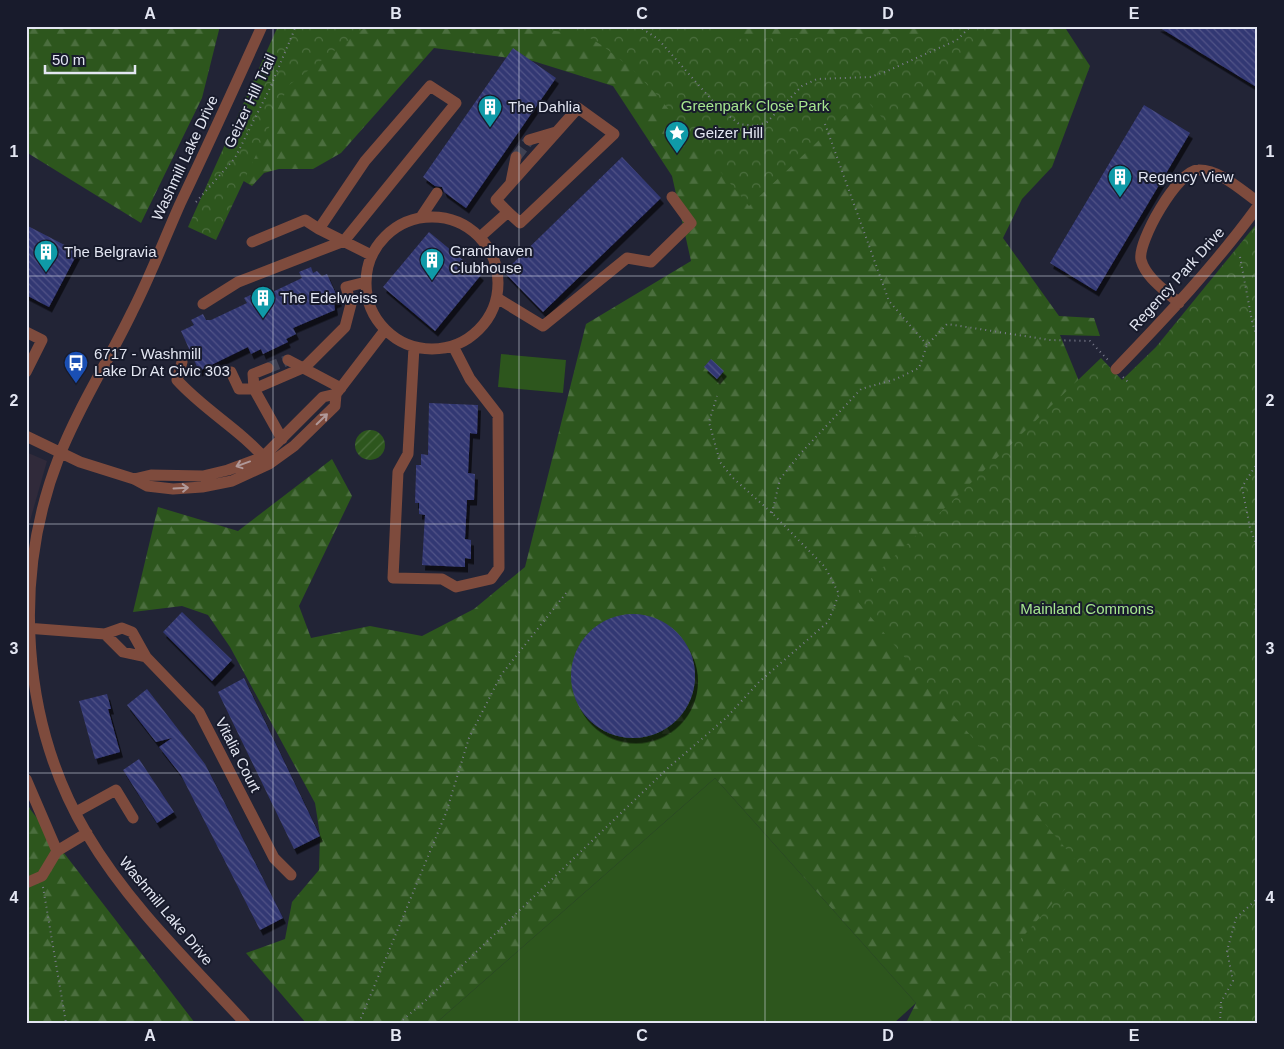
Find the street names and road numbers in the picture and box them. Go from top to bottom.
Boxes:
street label: Geizer Hill Trail [220,51,279,150]
street label: Washmill Lake Drive [148,92,221,223]
street label: Regency Park Drive [1126,223,1228,334]
street label: Vitalia Court [212,715,265,796]
street label: Washmill Lake Drive [116,853,217,968]

